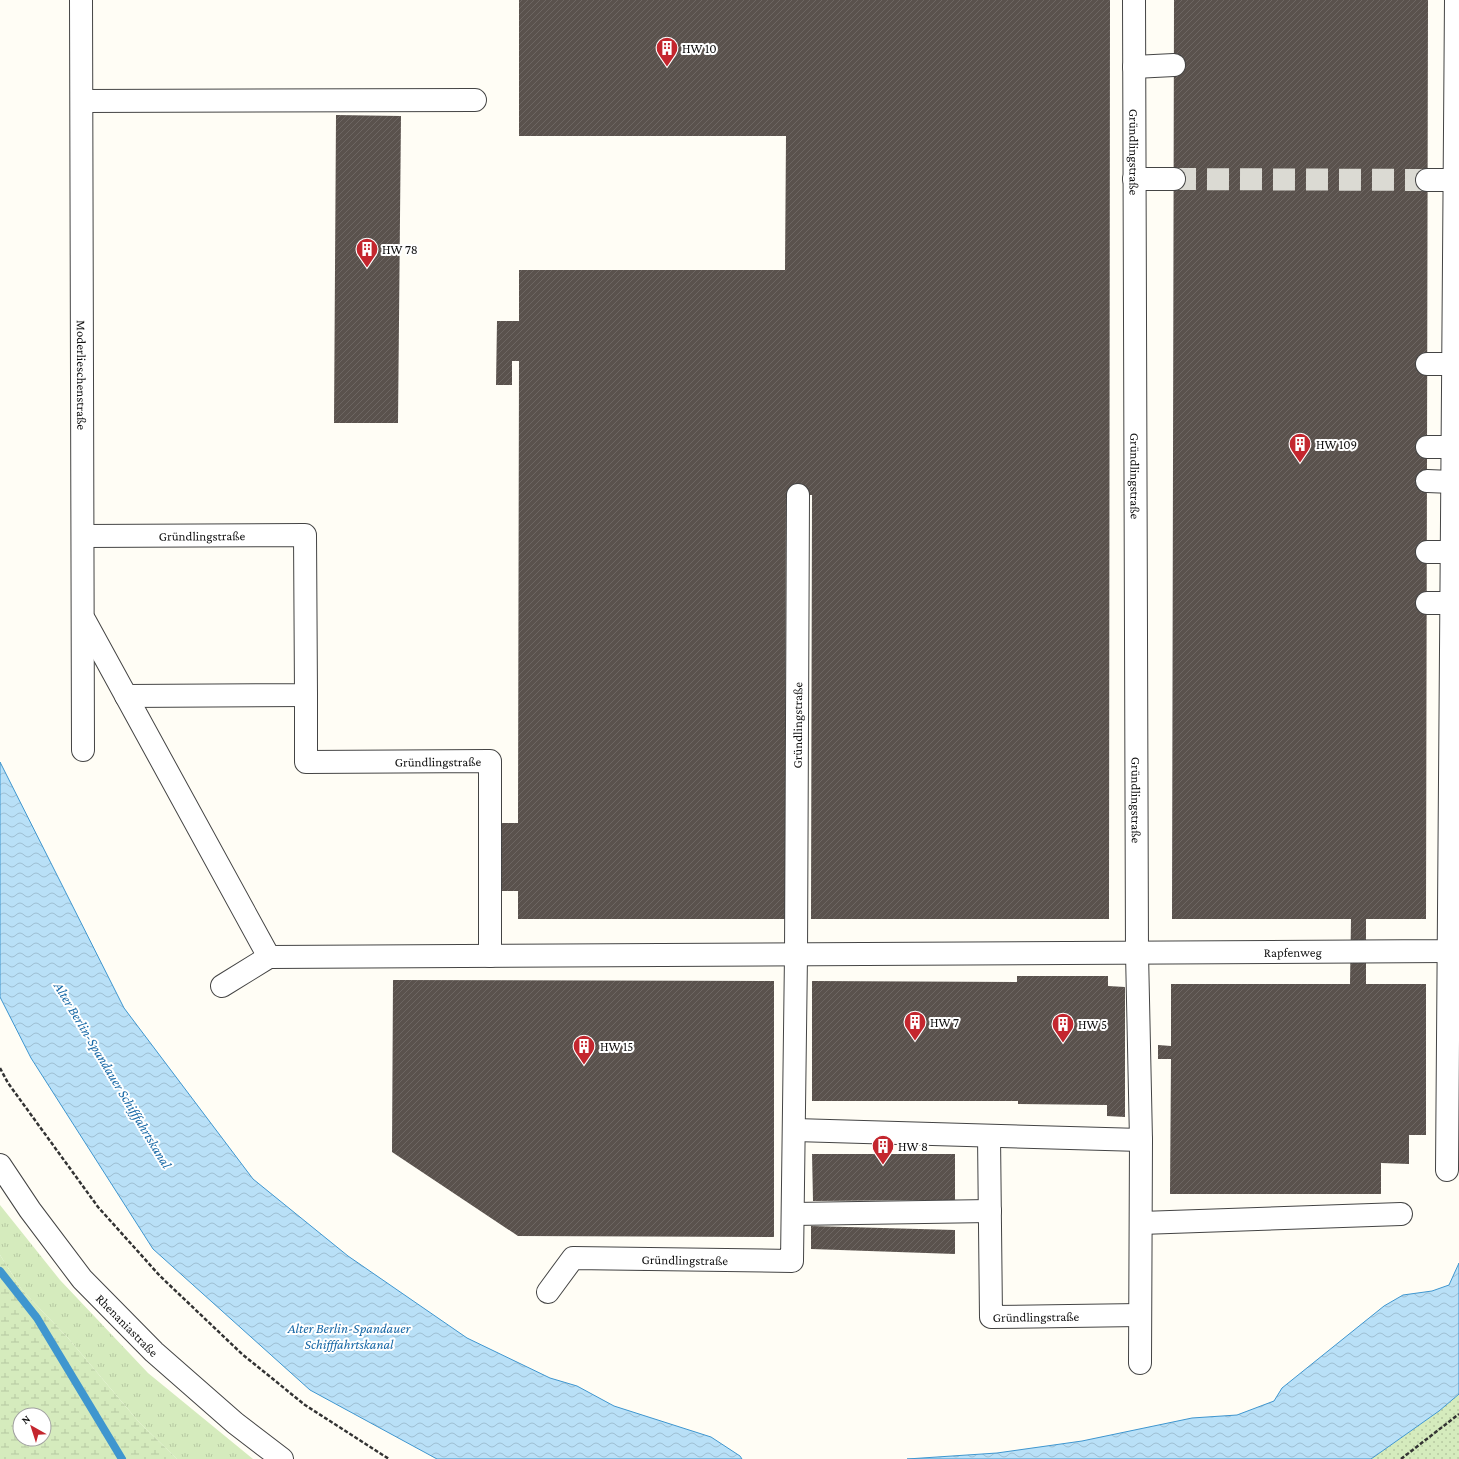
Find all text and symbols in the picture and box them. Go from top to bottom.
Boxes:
building icon: HW 10 [654,35,680,68]
place label: HW 10 [682,41,717,56]
street label: Gründlingstraße [1126,109,1142,196]
building icon: HW 78 [354,236,380,269]
place label: HW 78 [382,242,418,257]
street label: Moderlieschenstraße [74,320,89,430]
building icon: HW 109 [1287,431,1313,464]
street label: Gründlingstraße [1127,433,1143,520]
place label: HW 109 [1316,437,1357,452]
street label: Gründlingstraße [159,528,246,544]
street label: Gründlingstraße [790,682,805,769]
street label: Gründlingstraße [395,754,482,770]
street label: Gründlingstraße [1128,757,1144,844]
street label: Rapfenweg [1264,945,1322,960]
water label: Alter Berlin-Spandauer Schifffahrtskanal [50,978,175,1171]
building icon: HW 7 [902,1009,928,1042]
building icon: HW 5 [1050,1011,1076,1044]
place label: HW 7 [930,1015,959,1030]
place label: HW 5 [1078,1017,1107,1032]
building icon: HW 15 [571,1033,597,1066]
place label: HW 15 [600,1039,633,1054]
building icon: HW 8 [870,1133,896,1166]
place label: HW 8 [898,1139,928,1154]
street label: Gründlingstraße [641,1252,728,1268]
street label: Rhenaniastraße [93,1291,161,1360]
street label: Gründlingstraße [993,1309,1080,1325]
water label: Alter Berlin-Spandauer Schifffahrtskanal [287,1320,411,1352]
north arrow [12,1407,52,1447]
text: N [19,1412,33,1426]

